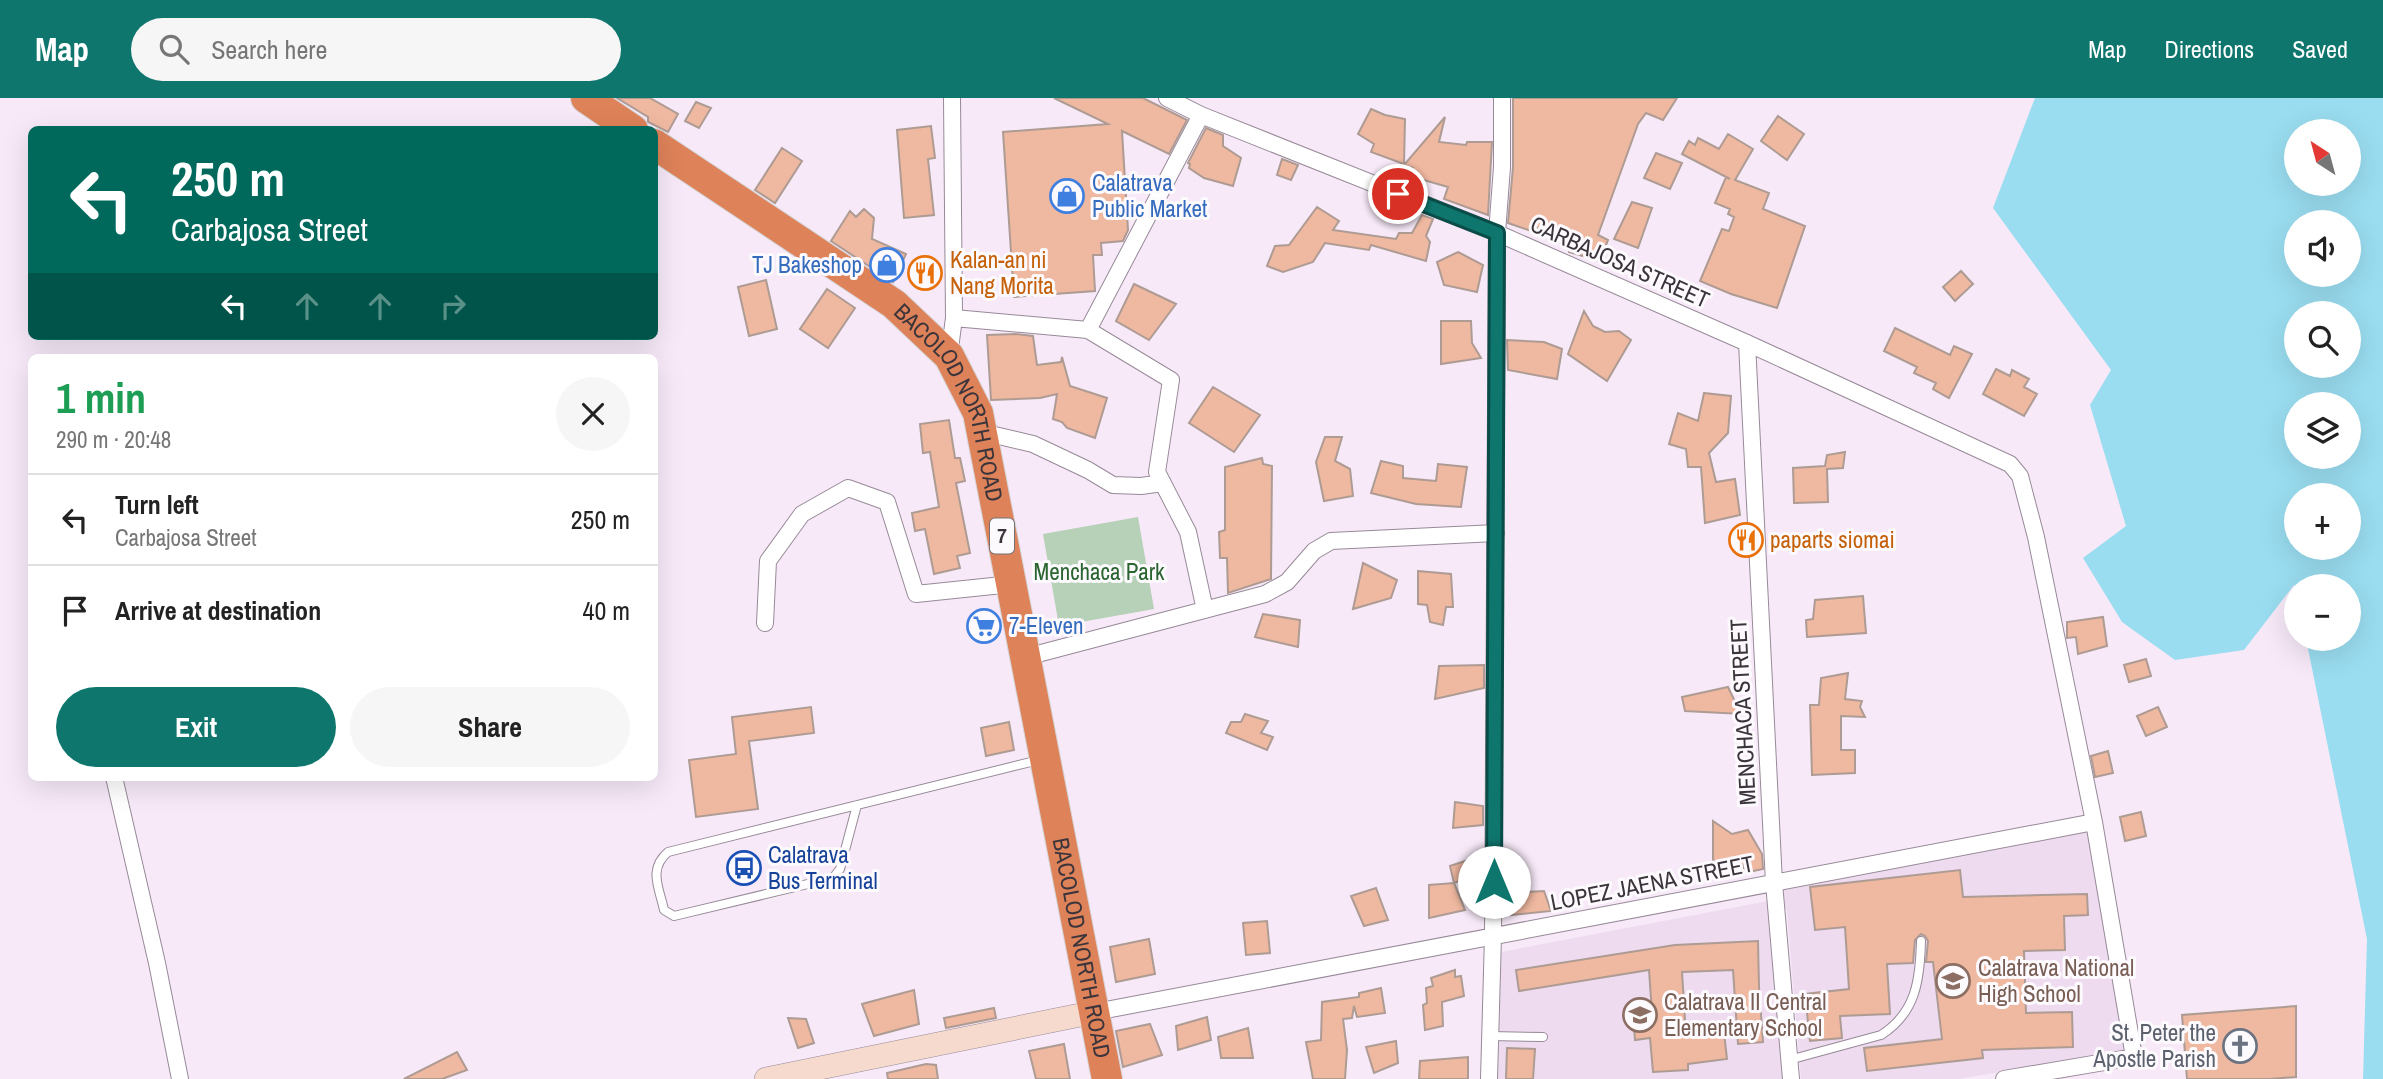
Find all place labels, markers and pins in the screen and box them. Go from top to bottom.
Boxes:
pin [1368,164,1428,224]
place label: Calatrava Public Market [1092,167,1207,224]
shop icon: Calatrava Public Market [1048,177,1086,215]
place label: Kalan-an ni Nang Morita [950,244,1054,301]
shop icon: TJ Bakeshop [868,246,906,284]
place label: TJ Bakeshop [752,249,862,280]
restaurant icon: Kalan-an ni Nang Morita [906,254,944,292]
restaurant icon: paparts siomai [1727,521,1765,559]
place label: paparts siomai [1770,524,1895,555]
supermarket icon: 7-Eleven [965,607,1003,645]
place label: 7-Eleven [1009,610,1083,641]
place label: Calatrava Bus Terminal [768,839,878,896]
bus stop icon: Calatrava Bus Terminal [725,849,763,887]
place label: Calatrava National High School [1978,952,2134,1009]
school or university icon: Calatrava National High School [1934,962,1972,1000]
place label: Calatrava II Central Elementary School [1664,986,1826,1043]
school or university icon: Calatrava II Central Elementary School [1621,996,1659,1034]
place label: St. Peter the Apostle Parish [2092,1017,2216,1074]
church icon: St. Peter the Apostle Parish [2221,1027,2259,1065]

